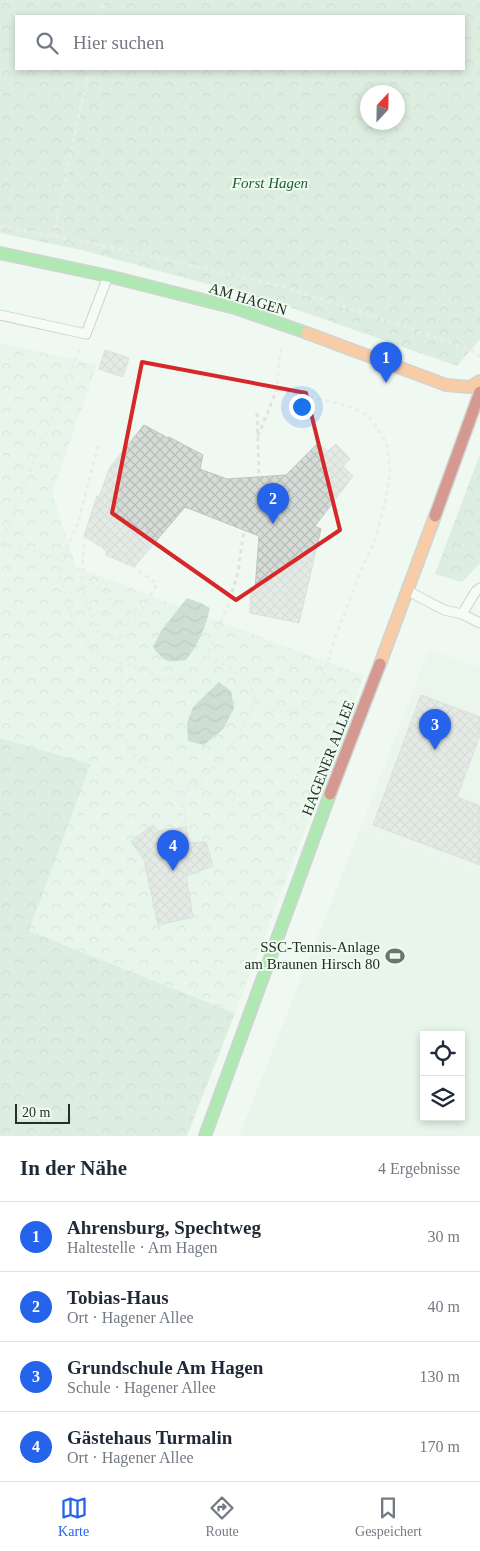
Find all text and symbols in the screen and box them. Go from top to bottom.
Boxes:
search box [15,15,465,70]
icon: search [33,29,61,57]
text: Hier suchen [73,32,164,53]
north arrow [360,85,405,130]
park label: Forst Hagen [231,175,308,191]
street label: AM HAGEN [207,280,289,318]
pin: 1 [370,342,402,383]
your location [289,394,315,420]
pin: 2 [257,483,289,524]
street label: HAGENER ALLEE [299,698,357,818]
pin: 3 [419,709,451,750]
pin: 4 [157,830,189,871]
place label: SSC-Tennis-Anlage am Braunen Hirsch 80 [245,939,380,972]
sports icon: SSC-Tennis-Anlage am Braunen Hirsch 80 [384,945,406,967]
map controls [420,1031,465,1121]
button: locate [420,1031,465,1076]
button: layers [420,1076,465,1121]
scale bar [15,1101,70,1124]
text: 20 m [22,1105,50,1120]
text: In der Nähe [20,1156,127,1180]
text: 4 Ergebnisse [378,1160,460,1177]
text: Ahrensburg, Spechtweg [67,1217,261,1238]
text: 1 [32,1228,40,1245]
text: 30 m [428,1228,460,1245]
text: Haltestelle · Am Hagen [67,1239,218,1256]
text: Tobias-Haus [67,1287,169,1308]
text: 2 [32,1298,40,1315]
text: 40 m [428,1298,460,1315]
text: Ort · Hagener Allee [67,1309,194,1326]
text: Grundschule Am Hagen [67,1357,263,1378]
text: 3 [32,1368,40,1385]
text: 130 m [420,1368,460,1385]
text: Schule · Hagener Allee [67,1379,216,1396]
text: Gästehaus Turmalin [67,1427,232,1448]
text: 4 [32,1438,40,1455]
text: 170 m [420,1438,460,1455]
text: Ort · Hagener Allee [67,1449,194,1466]
tab: Karte [58,1494,89,1540]
tab: Route [205,1494,239,1540]
tab: Gespeichert [355,1494,422,1540]

